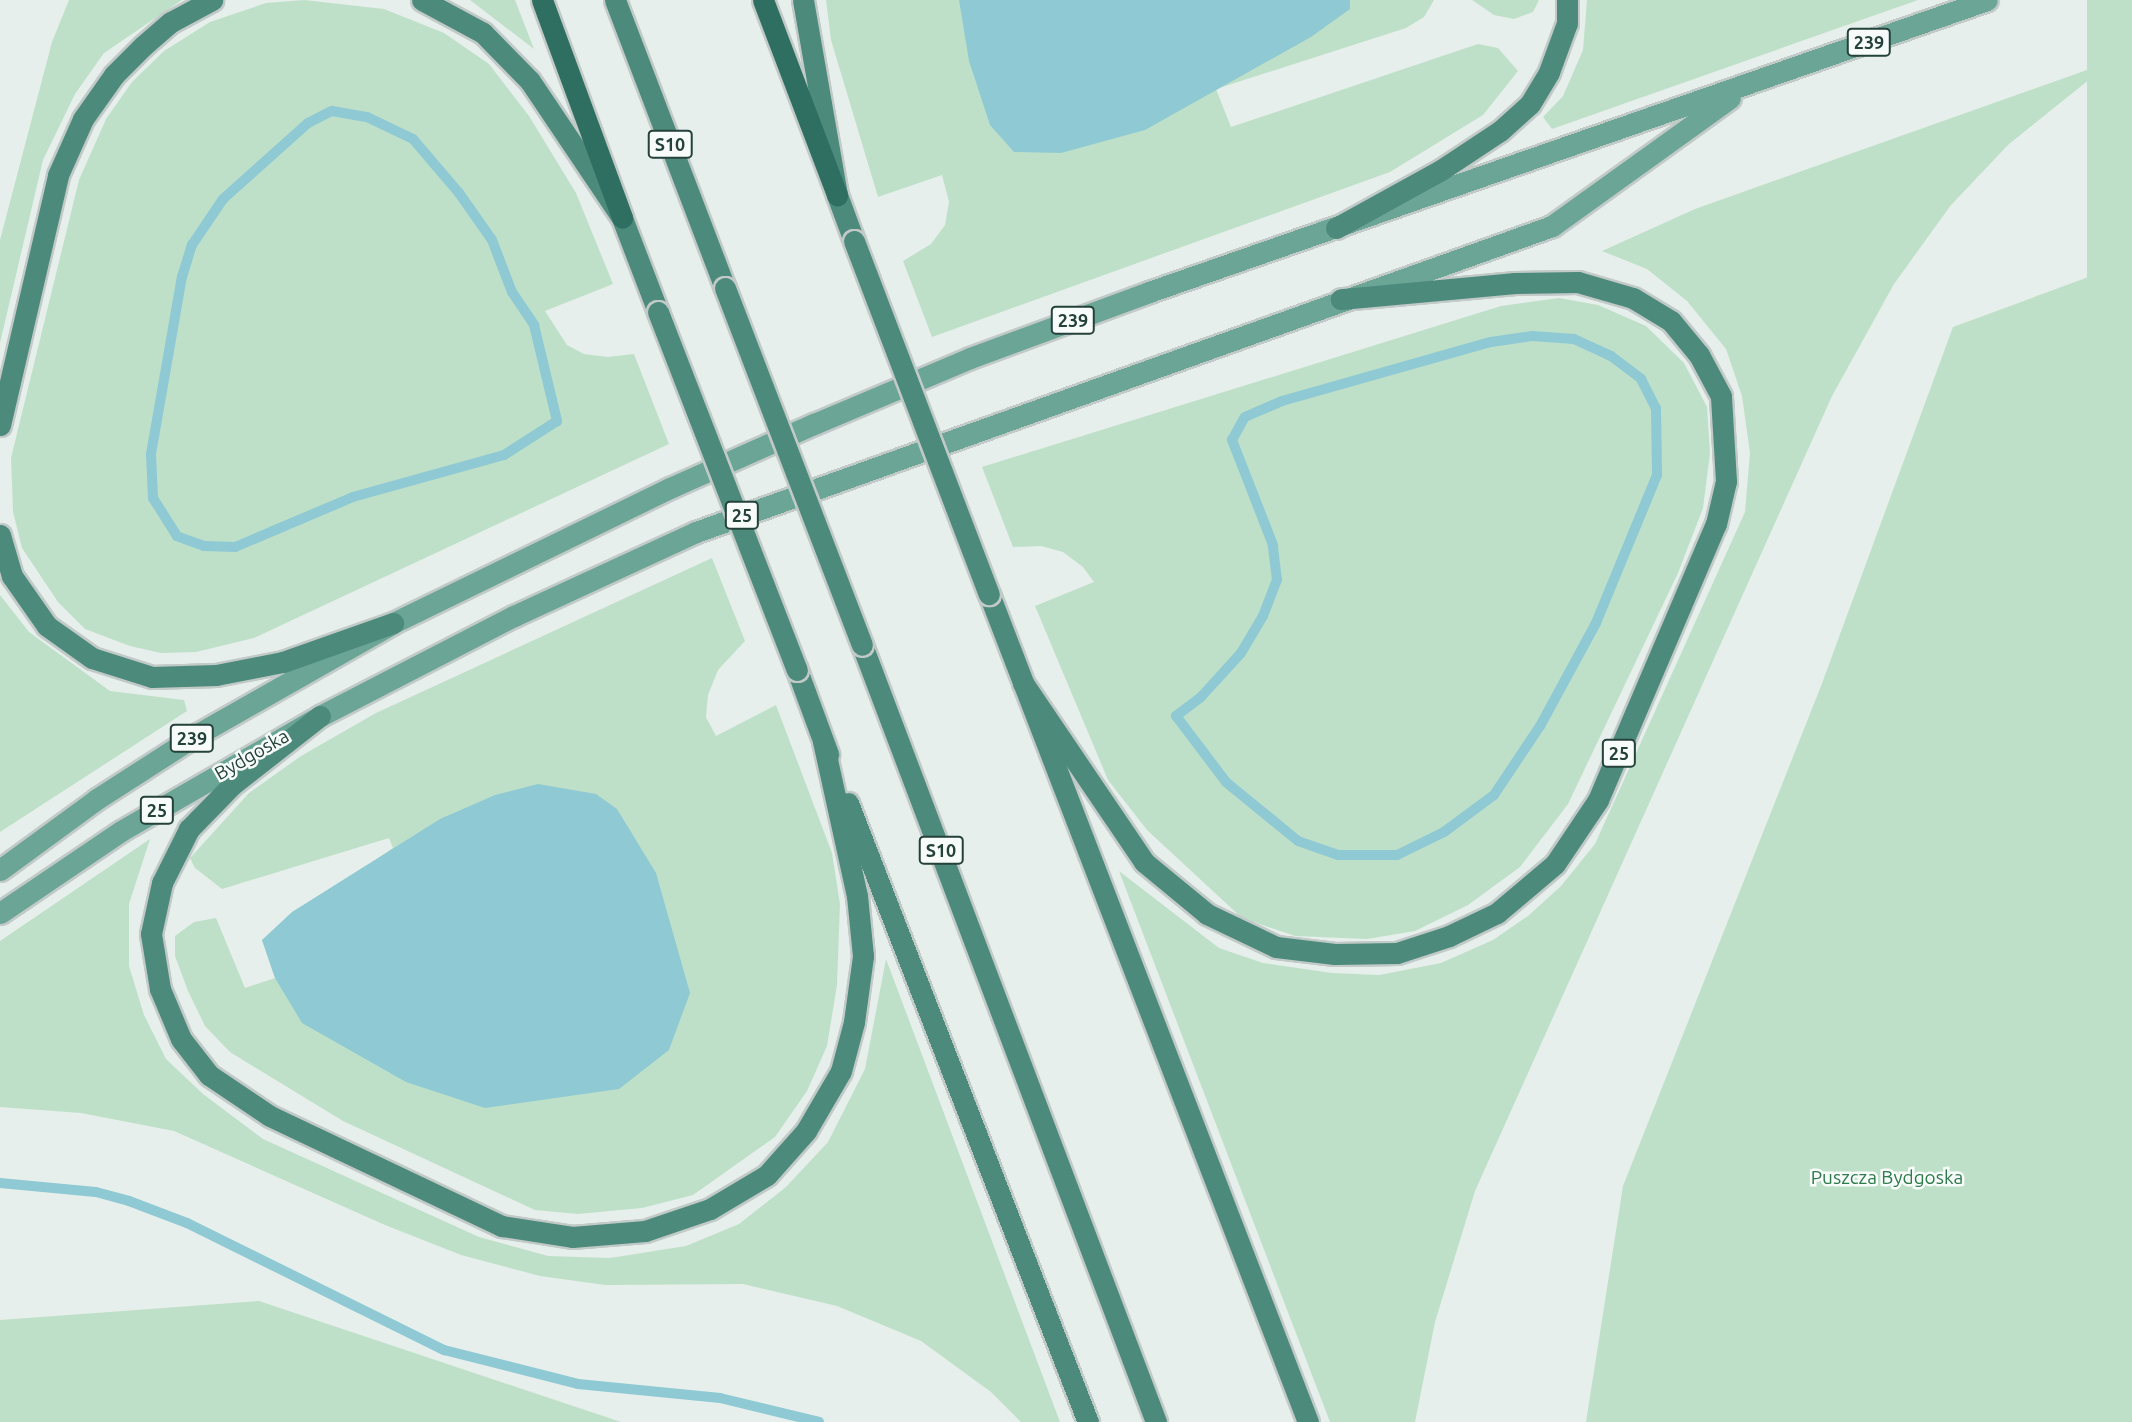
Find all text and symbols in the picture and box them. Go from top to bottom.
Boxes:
road number: 239 [1846,28,1892,56]
road number: S10 [647,130,693,159]
road number: 239 [1050,306,1096,334]
road number: 25 [724,500,760,530]
road number: 239 [169,724,215,752]
street label: Bydgoska [211,725,293,785]
road number: 25 [1602,738,1636,768]
road number: 25 [140,796,174,824]
road number: S10 [918,836,964,864]
park label: Puszcza Bydgoska [1811,1167,1963,1189]

